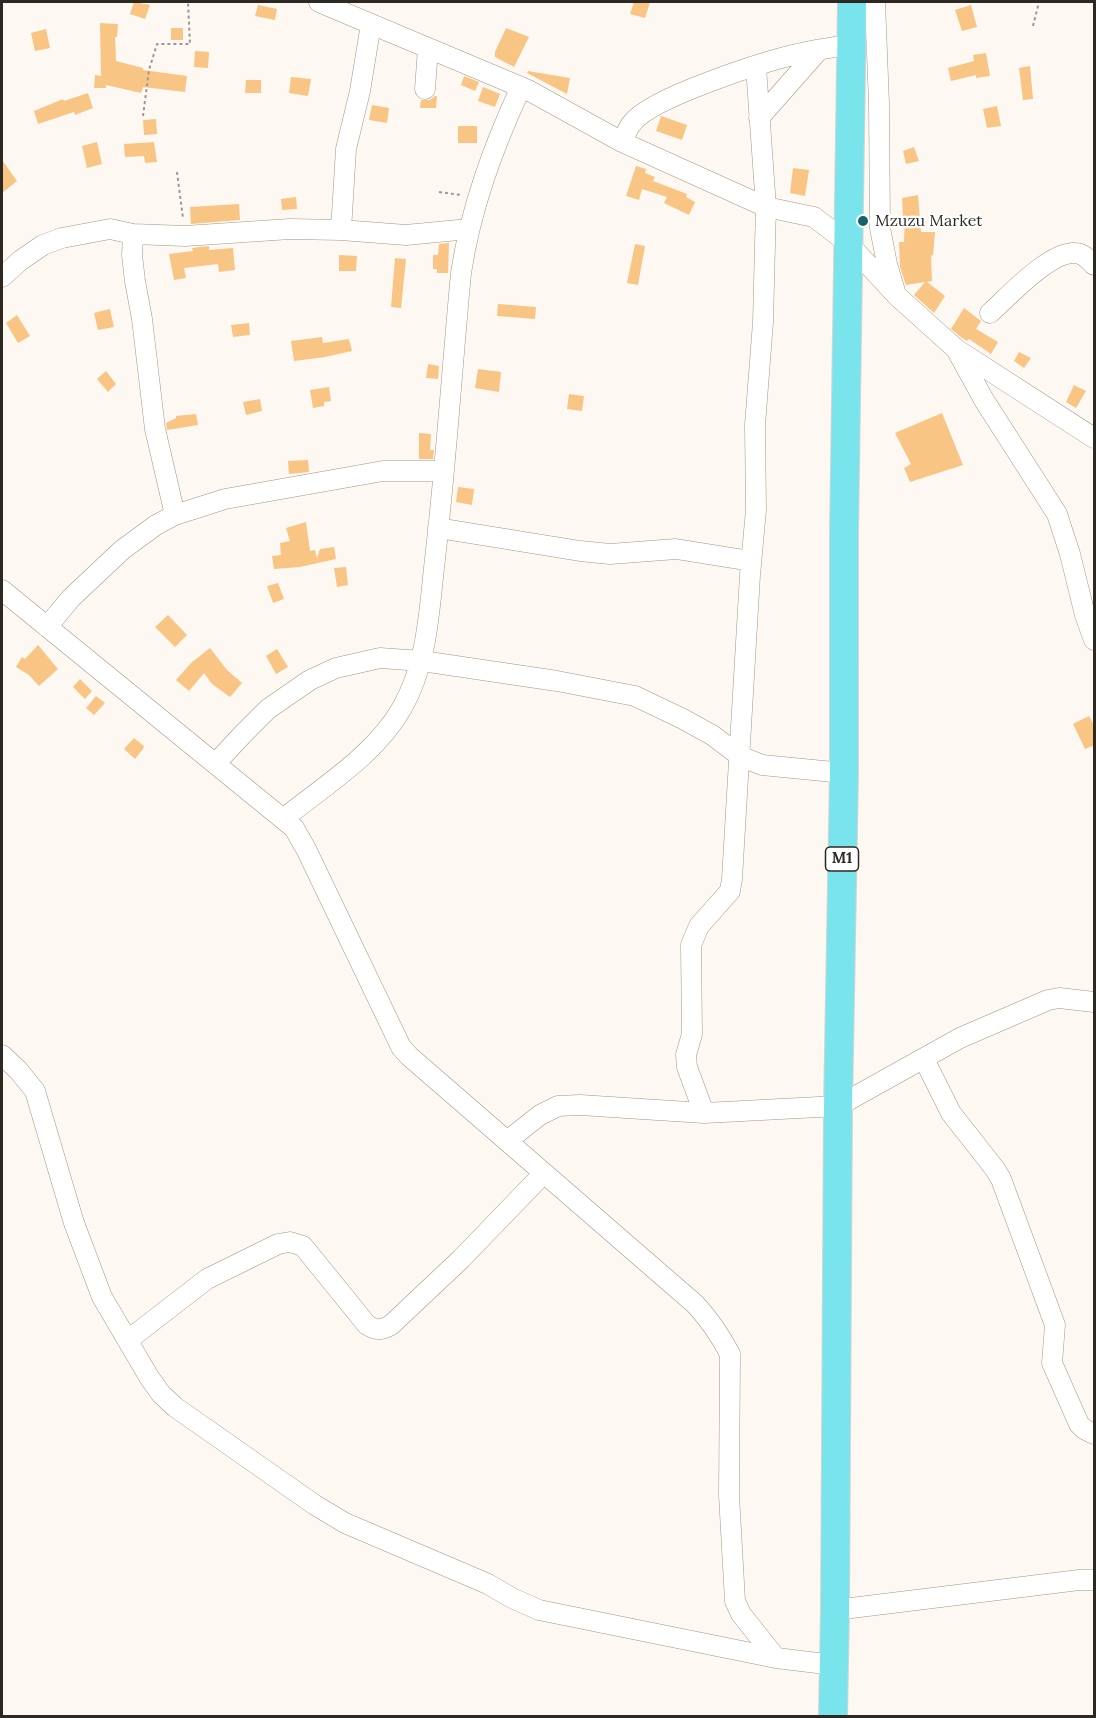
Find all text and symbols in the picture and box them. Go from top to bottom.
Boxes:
place label: Mzuzu Market [875,211,982,231]
marker: Mzuzu Market [856,214,870,228]
road number: M1 [826,847,858,871]

